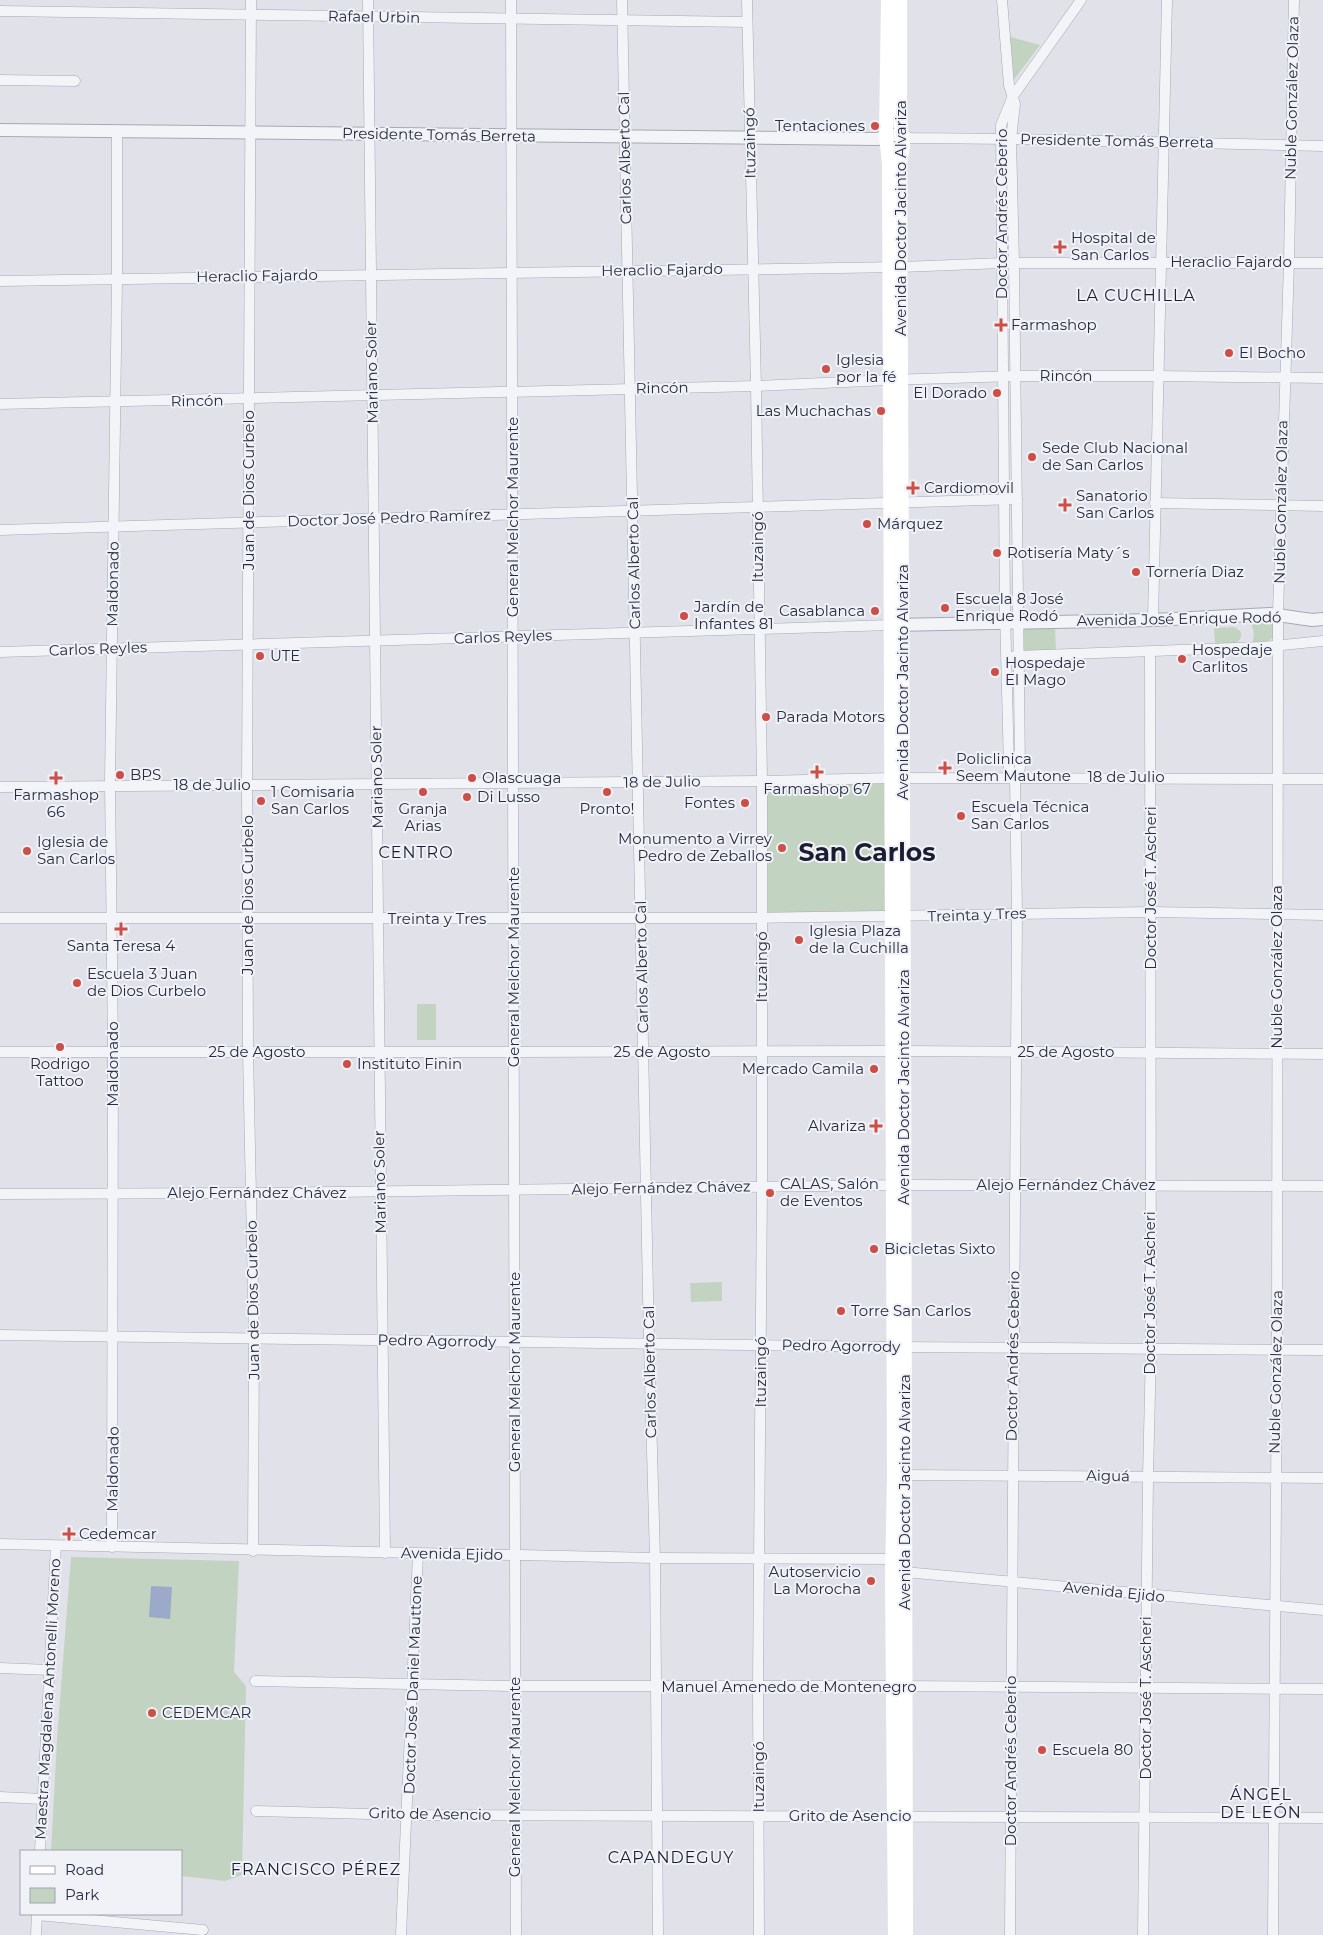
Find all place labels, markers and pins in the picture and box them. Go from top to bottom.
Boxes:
place label: Tentaciones [775,116,865,135]
marker: Tentaciones [869,120,881,132]
place label: Hospital de San Carlos [1071,228,1156,264]
marker: Hospital de San Carlos [1053,240,1067,254]
place label: Farmashop [1011,315,1097,334]
marker: Farmashop [995,319,1007,331]
place label: El Bocho [1239,343,1306,362]
marker: El Bocho [1223,347,1235,359]
place label: Iglesia por la fé [836,350,896,386]
marker: Iglesia por la fé [820,363,832,375]
place label: El Dorado [913,383,987,402]
marker: El Dorado [991,387,1003,399]
place label: Las Muchachas [756,401,871,420]
marker: Las Muchachas [875,405,887,417]
place label: Sede Club Nacional de San Carlos [1042,438,1188,474]
marker: Sede Club Nacional de San Carlos [1026,451,1038,463]
place label: Cardiomovil [924,478,1014,497]
marker: Cardiomovil [906,481,920,495]
place label: Sanatorio San Carlos [1076,486,1154,522]
marker: Sanatorio San Carlos [1058,498,1072,512]
place label: Márquez [877,514,943,533]
marker: Márquez [861,518,873,530]
place label: Rotisería Maty´s [1007,543,1130,562]
marker: Rotisería Maty´s [991,547,1003,559]
place label: Tornería Diaz [1146,562,1244,581]
marker: Tornería Diaz [1130,566,1142,578]
place label: Escuela 8 José Enrique Rodó [955,589,1063,625]
place label: Jardín de Infantes 81 [693,597,774,633]
place label: Casablanca [779,601,865,620]
marker: Escuela 8 José Enrique Rodó [939,602,951,614]
marker: Casablanca [869,605,881,617]
marker: Jardín de Infantes 81 [678,610,690,622]
place label: Hospedaje Carlitos [1192,640,1272,676]
place label: UTE [270,646,300,665]
marker: UTE [254,650,266,662]
place label: Hospedaje El Mago [1005,653,1085,689]
marker: Hospedaje Carlitos [1176,653,1188,665]
marker: Hospedaje El Mago [989,666,1001,678]
place label: Parada Motors [776,707,885,726]
marker: Parada Motors [760,711,772,723]
place label: Policlinica Seem Mautone [956,749,1071,785]
marker: Policlinica Seem Mautone [938,761,952,775]
place label: BPS [130,765,161,784]
marker: Farmashop 67 [811,766,823,778]
place label: Olascuaga [482,768,561,787]
marker: BPS [114,769,126,781]
marker: Farmashop 66 [50,772,62,784]
marker: Olascuaga [466,772,478,784]
place label: Farmashop 67 [763,779,871,798]
place label: 1 Comisaria San Carlos [271,782,355,818]
place label: Farmashop 66 [13,785,99,821]
marker: Granja Arias [417,786,429,798]
marker: Pronto! [601,786,613,798]
place label: Di Lusso [477,787,540,806]
marker: Di Lusso [461,791,473,803]
place label: Fontes [684,793,735,812]
marker: 1 Comisaria San Carlos [255,795,267,807]
marker: Fontes [739,797,751,809]
place label: Escuela Técnica San Carlos [971,797,1089,833]
place label: Granja Arias [399,799,447,835]
place label: Pronto! [580,799,634,818]
marker: Escuela Técnica San Carlos [955,810,967,822]
place label: Monumento a Virrey Pedro de Zeballos [618,829,773,865]
place label: Iglesia de San Carlos [37,832,115,868]
marker: Monumento a Virrey Pedro de Zeballos [776,842,788,854]
marker: Iglesia de San Carlos [21,845,33,857]
place label: Iglesia Plaza de la Cuchilla [809,921,909,957]
marker: Santa Teresa 4 [115,923,127,935]
marker: Iglesia Plaza de la Cuchilla [793,934,805,946]
place label: Santa Teresa 4 [67,936,175,955]
place label: Escuela 3 Juan de Dios Curbelo [87,964,206,1000]
marker: Escuela 3 Juan de Dios Curbelo [71,977,83,989]
marker: Rodrigo Tattoo [54,1041,66,1053]
place label: Rodrigo Tattoo [30,1054,90,1090]
place label: Instituto Finin [357,1054,462,1073]
marker: Instituto Finin [341,1058,353,1070]
place label: Mercado Camila [742,1059,864,1078]
marker: Mercado Camila [868,1063,880,1075]
place label: Alvariza [808,1116,866,1135]
marker: Alvariza [870,1120,882,1132]
place label: CALAS, Salón de Eventos [780,1174,879,1210]
marker: CALAS, Salón de Eventos [764,1187,776,1199]
place label: Bicicletas Sixto [884,1239,996,1258]
marker: Bicicletas Sixto [868,1243,880,1255]
place label: Torre San Carlos [851,1301,971,1320]
marker: Torre San Carlos [835,1305,847,1317]
place label: Cedemcar [79,1524,157,1543]
marker: Cedemcar [63,1528,75,1540]
place label: Autoservicio La Morocha [769,1562,861,1598]
marker: Autoservicio La Morocha [865,1575,877,1587]
place label: CEDEMCAR [162,1703,252,1722]
marker: CEDEMCAR [146,1707,158,1719]
place label: Escuela 80 [1052,1740,1133,1759]
marker: Escuela 80 [1036,1744,1048,1756]

